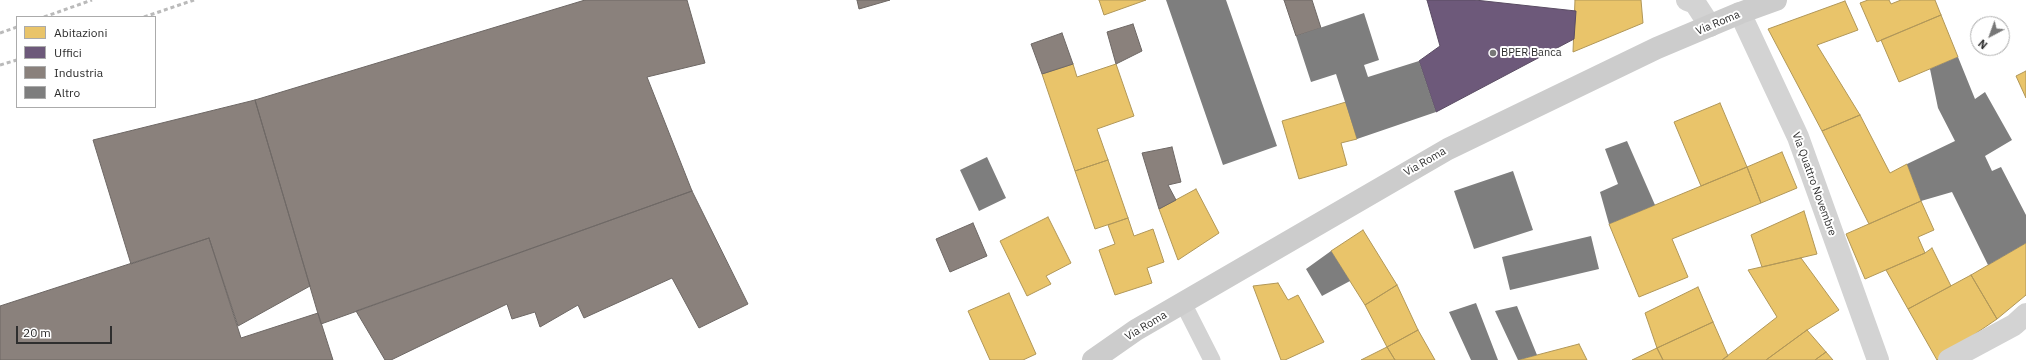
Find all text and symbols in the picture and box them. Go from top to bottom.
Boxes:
street label: Via Roma [1694,8,1742,38]
legend [16,16,156,108]
north arrow [1970,16,2010,56]
text: Abitazioni [54,25,107,40]
text: N [1975,36,1990,52]
text: Uffici [54,45,82,60]
place label: BPER Banca [1501,46,1562,60]
marker: BPER Banca [1488,48,1498,58]
text: Industria [54,65,103,80]
text: Altro [54,85,80,100]
street label: Via Quattro Novembre [1789,130,1839,238]
street label: Via Roma [1402,145,1448,179]
street label: Via Roma [1123,308,1169,344]
scale bar [18,318,114,344]
text: 20 m [23,325,51,340]

